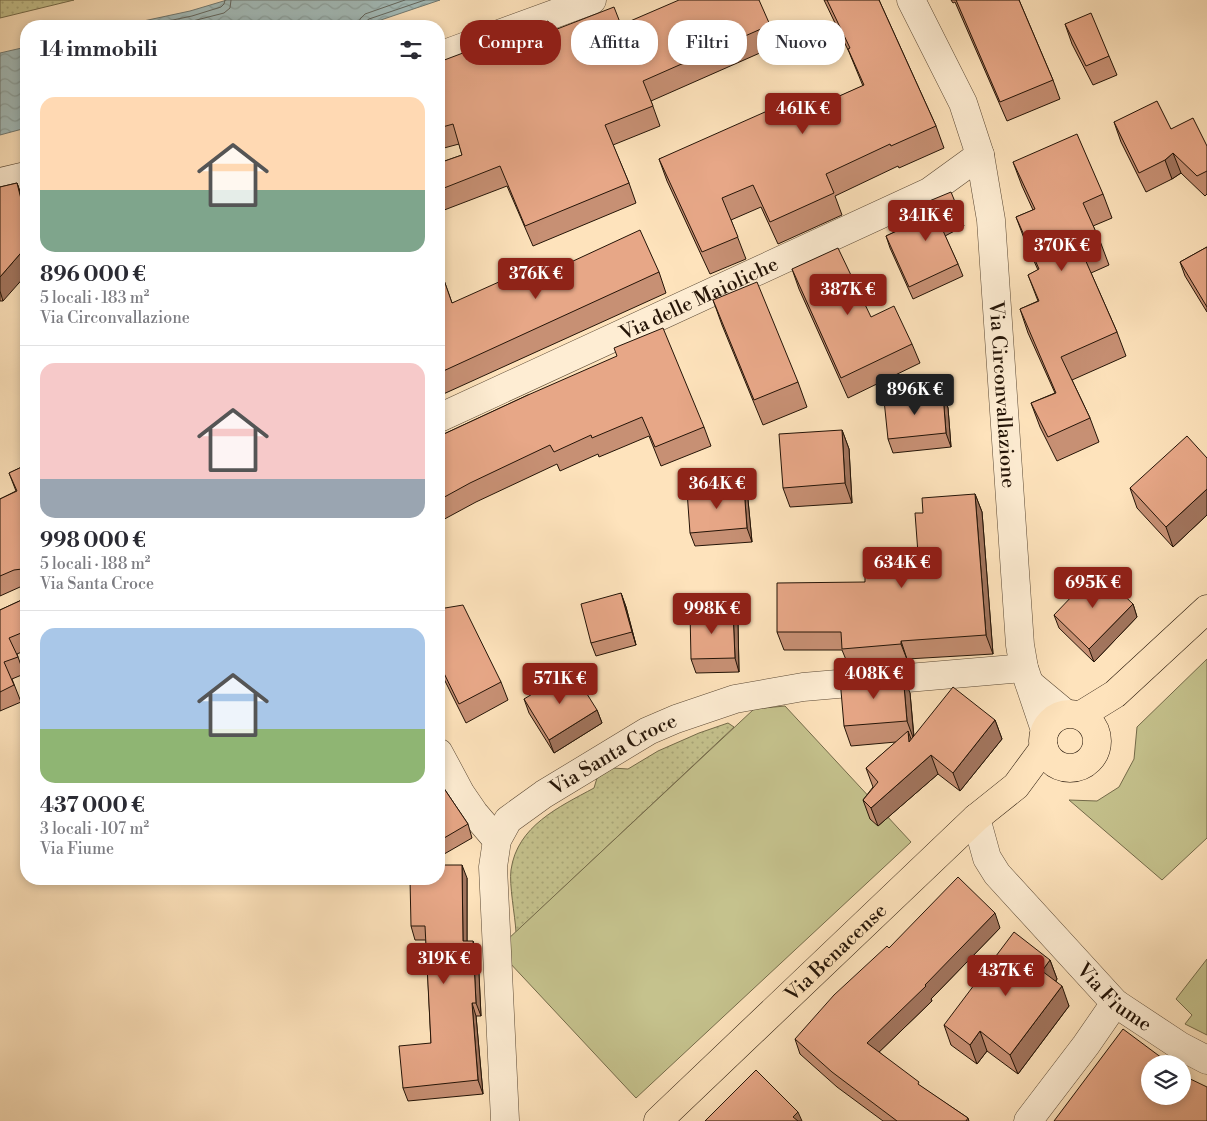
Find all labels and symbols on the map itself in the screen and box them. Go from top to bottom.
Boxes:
pin: 461K € [762,92,844,135]
pin: 341K € [885,200,967,242]
pin: 370K € [1021,230,1103,272]
street label: Via delle Maioliche [615,252,783,347]
pin: 376K € [495,258,577,300]
pin: 387K € [807,274,889,316]
street label: Via Circonvallazione [982,299,1020,489]
pin: 896K € [874,374,956,416]
pin: 364K € [676,468,758,510]
pin: 634K € [861,546,943,589]
pin: 695K € [1052,566,1134,609]
pin: 998K € [671,592,753,635]
pin: 408K € [833,658,915,700]
pin: 571K € [519,662,601,705]
street label: Via Santa Croce [545,709,681,802]
street label: Via Benacense [780,899,893,1008]
pin: 319K € [403,942,485,985]
pin: 437K € [965,954,1047,997]
street label: Via Fiume [1070,958,1156,1038]

